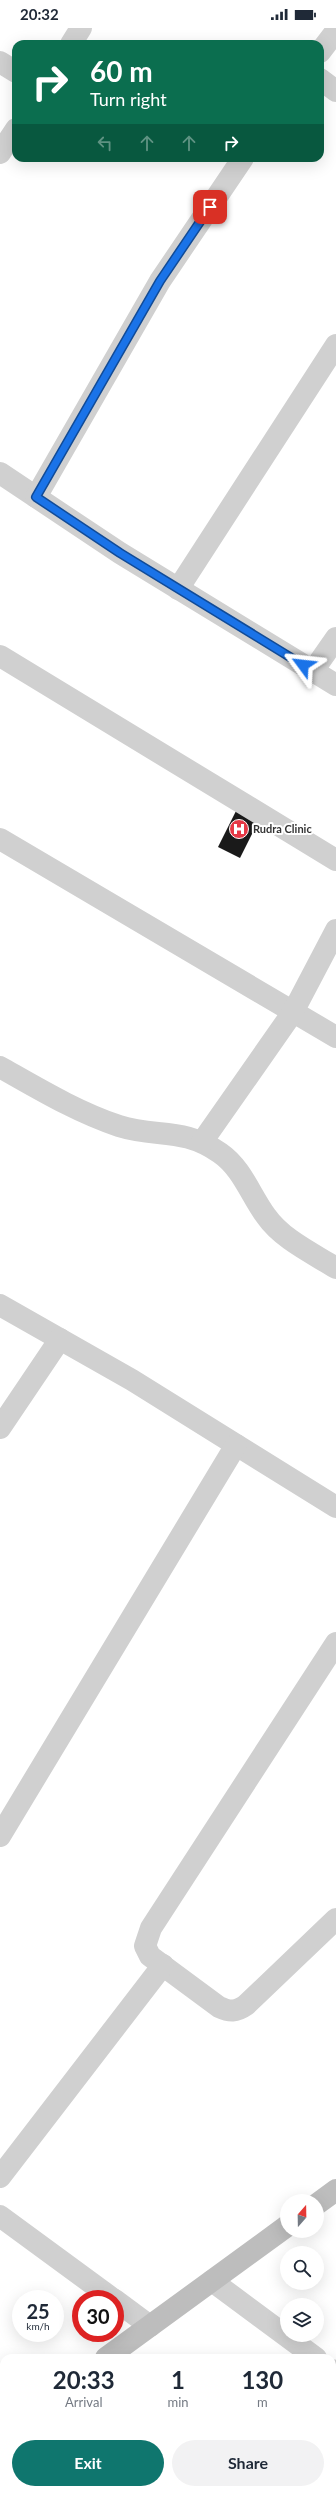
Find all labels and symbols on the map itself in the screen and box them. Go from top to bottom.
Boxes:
pin [193,190,227,224]
position arrow [282,644,324,686]
hospital icon: Rudra Clinic [228,818,250,840]
place label: Rudra Clinic [253,822,312,835]
north arrow [280,2194,324,2238]
speed limit sign: 30 [72,2290,124,2342]

